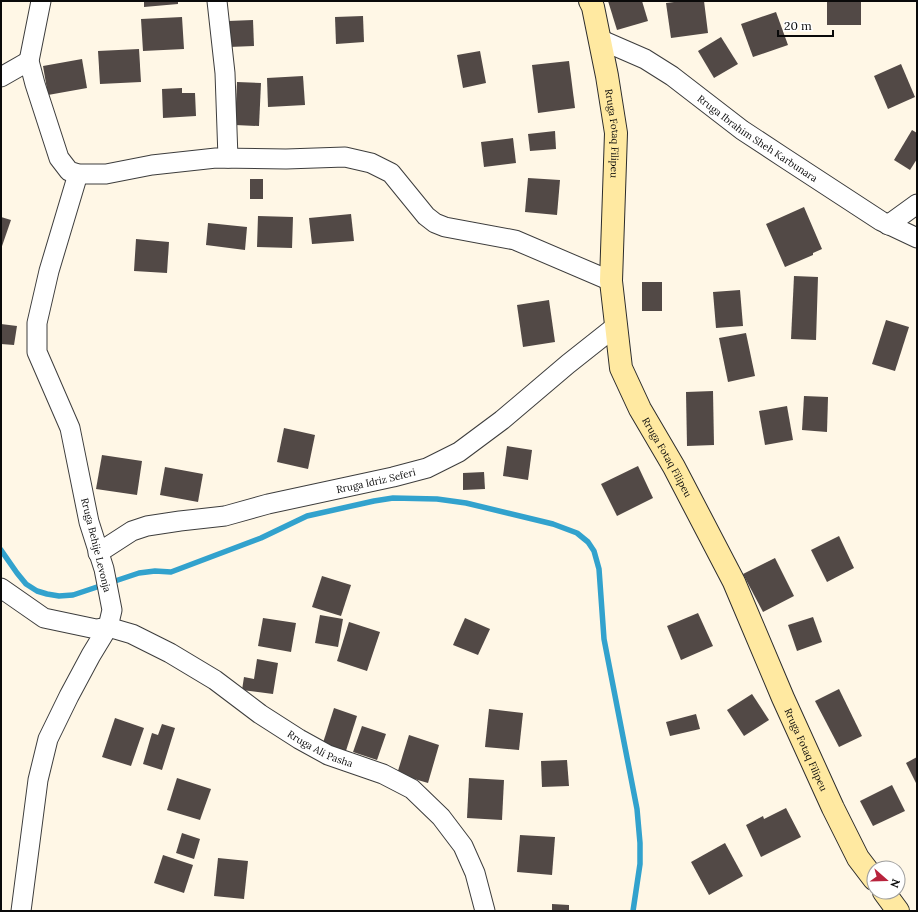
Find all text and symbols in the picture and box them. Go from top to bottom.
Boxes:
scale bar [778,12,833,38]
text: 20 m [784,18,812,33]
street label: Rruga Fotaq Filipeu [603,88,622,178]
street label: Rruga Ibrahim Sheh Karbunara [695,92,820,184]
street label: Rruga Fotaq Filipeu [640,415,695,499]
street label: Rruga Idriz Seferi [335,465,417,496]
street label: Rruga Behije Levonja [78,496,114,594]
street label: Rruga Fotaq Filipeu [782,706,831,793]
street label: Rruga Ali Pasha [285,727,355,770]
north arrow [866,860,906,900]
text: N [887,877,903,890]

